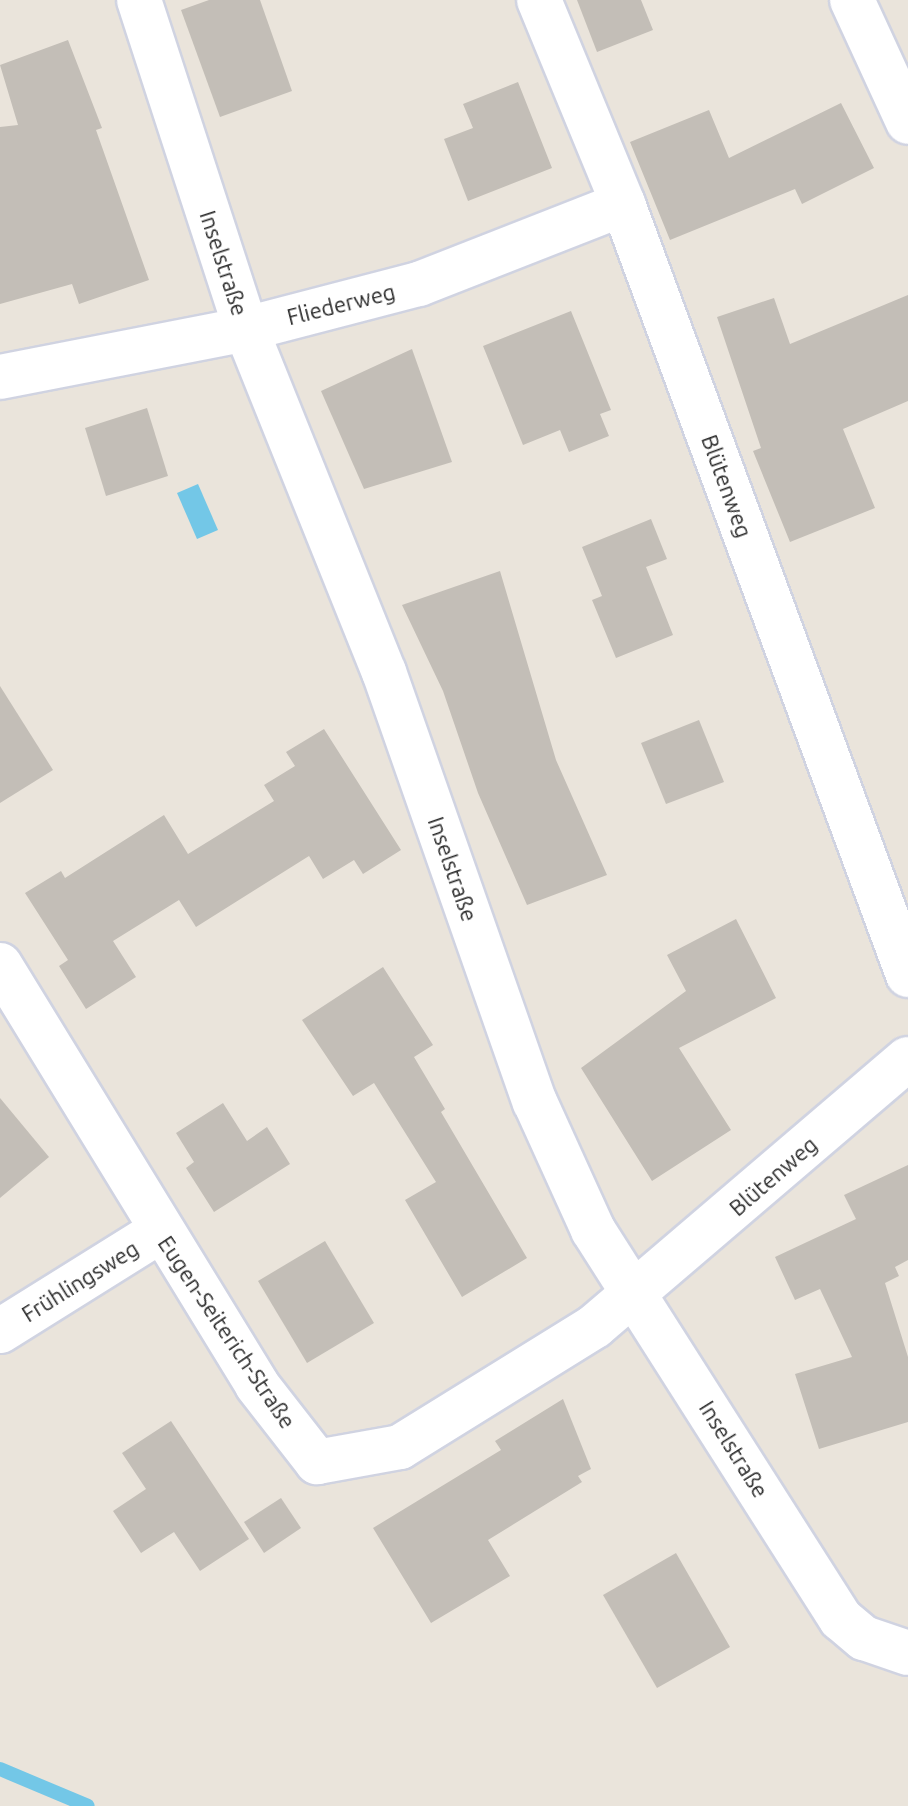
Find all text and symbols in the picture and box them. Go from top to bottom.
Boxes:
street label: Inselstraße [195,207,253,319]
street label: Fliederweg [284,278,398,330]
street label: Blütenweg [696,431,758,541]
street label: Inselstraße [423,813,483,925]
street label: Blütenweg [724,1131,822,1221]
street label: Eugen-Seiterich-Straße [153,1231,301,1433]
street label: Frühlingsweg [17,1235,143,1327]
street label: Inselstraße [694,1396,774,1502]

